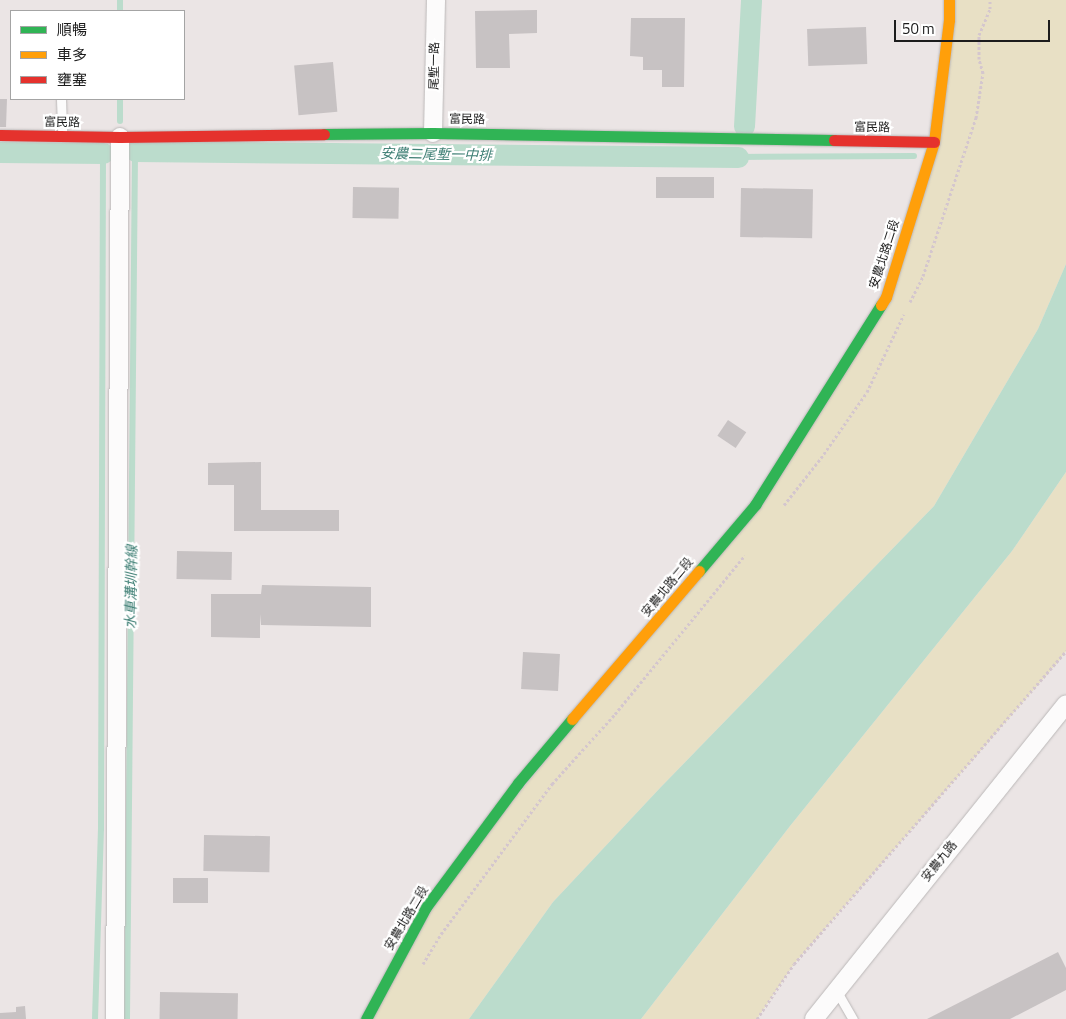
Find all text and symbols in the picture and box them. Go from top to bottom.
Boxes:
legend [10,10,185,100]
scale bar [896,10,1052,42]
text: 50 m [902,17,935,40]
text: 順暢 [57,18,87,41]
street label: 尾塹一路 [426,42,442,90]
text: 車多 [57,43,87,66]
text: 壅塞 [57,68,87,91]
street label: 富民路 [449,111,485,127]
street label: 富民路 [44,114,80,130]
street label: 富民路 [854,119,890,135]
water label: 安農二尾塹一中排 [380,145,492,163]
street label: 安農北路二段 [866,218,902,290]
water label: 水車溝圳幹線 [122,545,140,629]
street label: 安農北路二段 [638,555,696,619]
street label: 安農九路 [918,838,960,884]
street label: 安農北路二段 [381,883,431,953]

